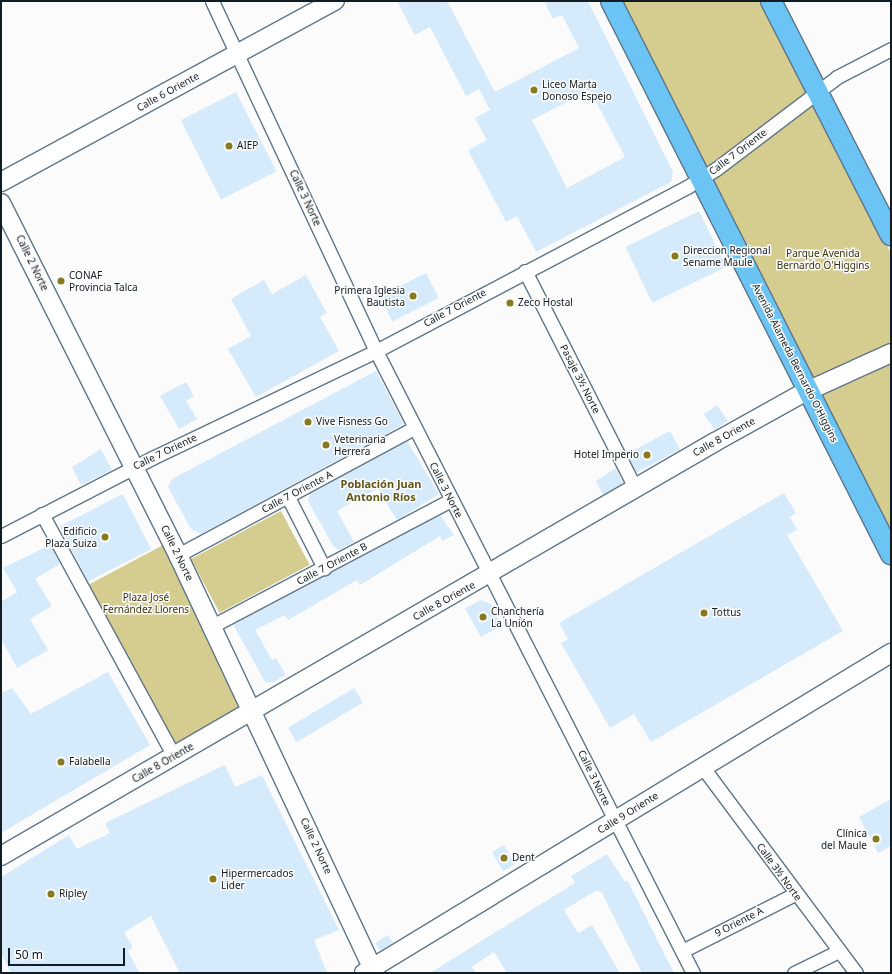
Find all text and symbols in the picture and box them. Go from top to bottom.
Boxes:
street label: Calle 6 Oriente [135,70,201,114]
place label: Liceo Marta Donoso Espejo [542,78,612,102]
marker: Liceo Marta Donoso Espejo [529,85,539,95]
street label: Calle 7 Oriente [707,126,769,178]
place label: AIEP [237,140,258,152]
marker: AIEP [224,141,234,151]
street label: Calle 3 Norte [287,168,323,228]
street label: Calle 2 Norte [13,233,51,293]
place label: Direccion Regional Sename Maule [683,244,770,268]
park label: Parque Avenida Bernardo O'Higgins [777,247,869,270]
marker: Direccion Regional Sename Maule [670,251,680,261]
place label: CONAF Provincia Talca [69,269,138,292]
marker: CONAF Provincia Talca [56,276,66,286]
street label: Avenida Alameda Bernardo O'Higgins [750,281,840,445]
place label: Primera Iglesia Bautista [334,284,405,308]
street label: Calle 7 Oriente [422,286,488,330]
marker: Primera Iglesia Bautista [408,291,418,301]
place label: Zeco Hostal [518,297,573,309]
marker: Zeco Hostal [505,298,515,308]
street label: Pasaje 3½ Norte [557,342,603,416]
street label: Calle 8 Oriente [691,415,757,459]
place label: Vive Fisness Go [316,416,388,428]
marker: Vive Fisness Go [303,417,313,427]
street label: Calle 7 Oriente [131,431,199,473]
place label: Veterinaria Herrera [334,433,386,456]
marker: Veterinaria Herrera [321,440,331,450]
place label: Hotel Imperio [574,449,639,461]
marker: Hotel Imperio [642,450,652,460]
street label: Calle 3 Norte [427,460,465,520]
street label: Calle 7 Oriente A [260,468,334,516]
district label: Población Juan Antonio Ríos [341,478,421,504]
street label: Calle 2 Norte [158,523,196,583]
place label: Edificio Plaza Suiza [45,525,97,548]
marker: Edificio Plaza Suiza [100,532,110,542]
street label: Calle 7 Oriente B [295,540,369,588]
street label: Calle 8 Oriente [411,579,477,623]
park label: Plaza José Fernández Llorens [103,591,189,614]
place label: Chanchería La Unión [491,605,544,628]
place label: Tottus [712,607,741,619]
marker: Tottus [699,608,709,618]
marker: Chanchería La Unión [478,612,488,622]
street label: Calle 8 Oriente [130,740,196,786]
street label: Calle 3 Norte [575,748,613,808]
place label: Falabella [69,756,111,768]
marker: Falabella [56,757,66,767]
street label: Calle 9 Oriente [595,790,661,836]
street label: Calle 2 Norte [298,816,334,876]
place label: Clínica del Maule [821,827,867,850]
marker: Clínica del Maule [870,833,882,845]
street label: Calle 3½ Norte [754,841,804,903]
place label: Dent [512,852,535,864]
marker: Dent [499,853,509,863]
place label: Hipermercados Lider [221,867,293,890]
marker: Hipermercados Lider [208,874,218,884]
place label: Ripley [59,888,87,900]
marker: Ripley [46,889,56,899]
street label: 9 Oriente A [713,905,765,939]
scale bar [10,940,127,966]
text: 50 m [15,946,43,963]

